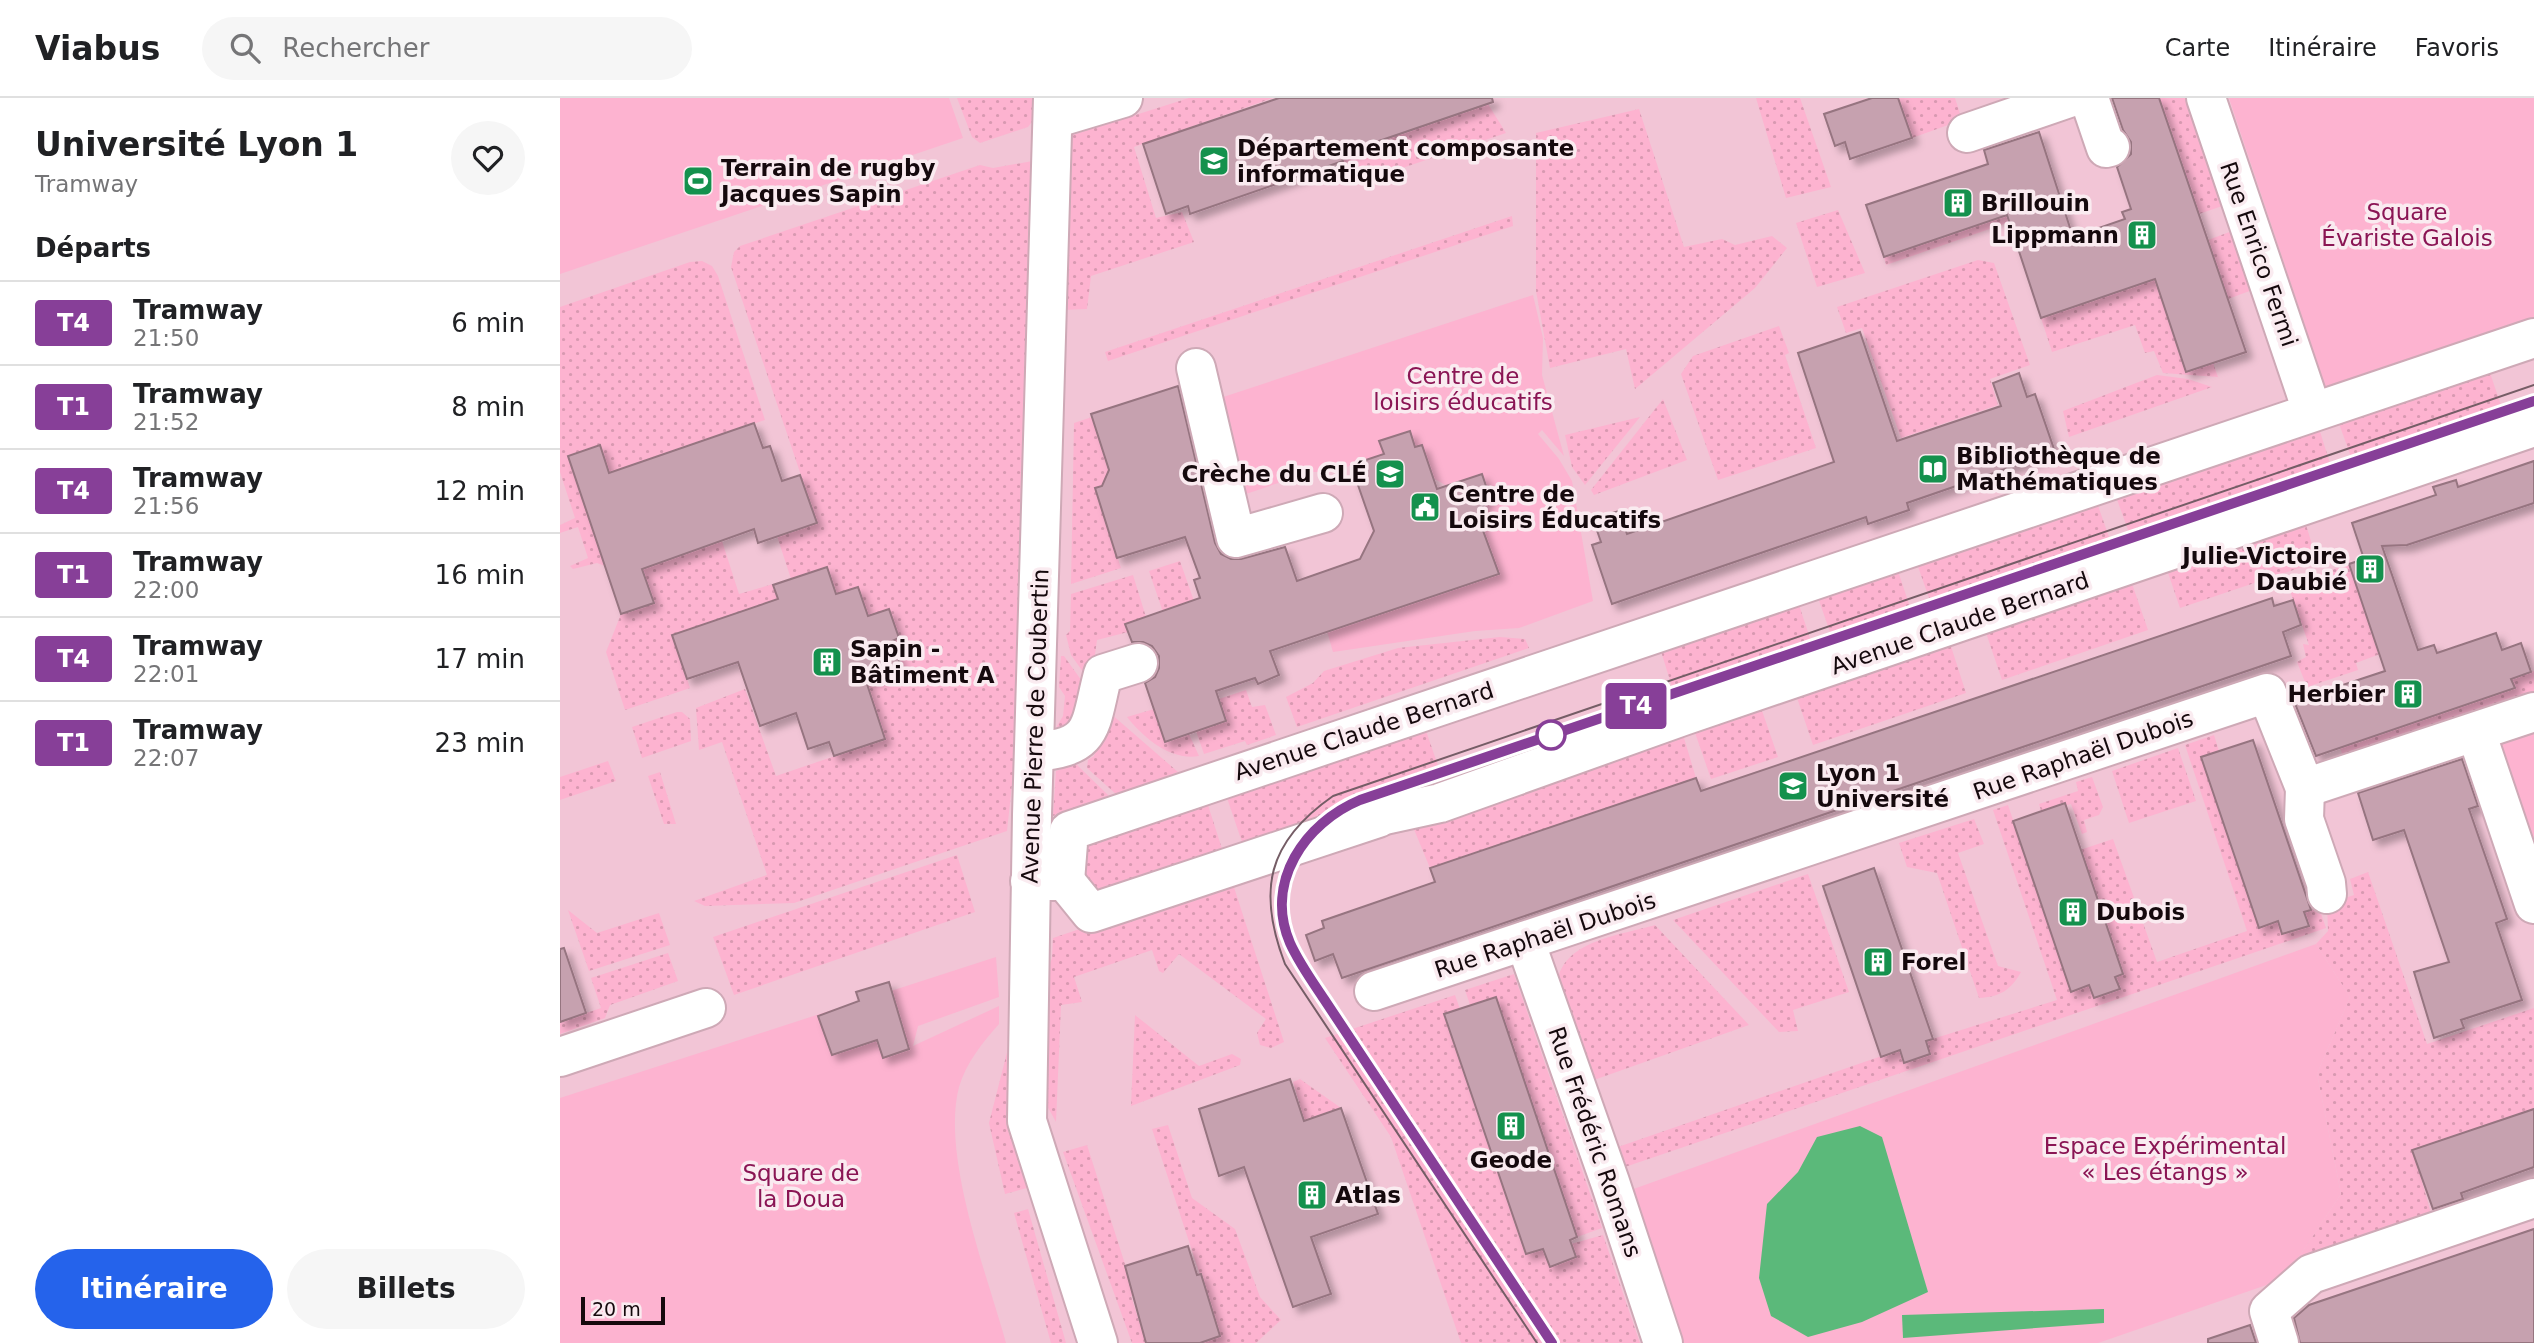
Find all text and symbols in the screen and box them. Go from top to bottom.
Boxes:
search box [202,17,692,80]
text: Viabus [35,29,160,68]
icon: search [226,29,264,67]
text: Rechercher [282,33,430,63]
text: Carte [2165,34,2230,62]
text: Itinéraire [2268,34,2377,62]
text: Favoris [2415,34,2499,62]
button: heart [451,121,525,195]
text: Université Lyon 1 [35,125,358,164]
place label: Département composante informatique [1237,135,1574,187]
school or university icon: Département composante informatique [1197,144,1231,178]
place label: Terrain de rugby Jacques Sapin [719,155,935,207]
street label: Rue Enrico Fermi [2215,158,2303,350]
sports icon: Terrain de rugby Jacques Sapin [681,164,715,198]
text: Tramway [35,171,138,197]
building icon: Brillouin [1941,186,1975,220]
place label: Brillouin [1981,190,2090,216]
park label: Square Évariste Galois [2321,199,2493,251]
building icon: Lippmann [2125,218,2159,252]
place label: Lippmann [1991,222,2119,248]
text: Départs [35,233,151,263]
text: Tramway [133,295,263,325]
text: 6 min [451,308,525,338]
text: T4 [57,309,90,337]
text: 21:50 [133,325,199,351]
park label: Centre de loisirs éducatifs [1373,363,1553,415]
text: Tramway [133,379,263,409]
text: 8 min [451,392,525,422]
text: T1 [57,393,90,421]
text: 21:52 [133,409,199,435]
place label: Bibliothèque de Mathématiques [1956,443,2161,495]
library icon: Bibliothèque de Mathématiques [1916,452,1950,486]
school or university icon: Crèche du CLÉ [1373,457,1407,491]
place label: Crèche du CLÉ [1181,460,1367,487]
text: Tramway [133,463,263,493]
text: 12 min [435,476,525,506]
text: T4 [57,477,90,505]
place label: Centre de Loisirs Éducatifs [1448,481,1661,533]
public building icon: Centre de Loisirs Éducatifs [1408,490,1442,524]
text: 21:56 [133,493,199,519]
place label: Julie-Victoire Daubié [2180,543,2347,595]
text: Tramway [133,547,263,577]
building icon: Julie-Victoire Daubié [2353,552,2387,586]
text: 16 min [435,560,525,590]
text: T1 [57,561,90,589]
street label: Avenue Claude Bernard [1828,567,2092,679]
street label: Avenue Pierre de Coubertin [1017,568,1053,884]
text: 22:00 [133,577,199,603]
text: Tramway [133,631,263,661]
place label: Sapin - Bâtiment A [850,636,995,688]
text: 17 min [435,644,525,674]
text: T4 [57,645,90,673]
building icon: Sapin - Bâtiment A [810,645,844,679]
text: 22:01 [133,661,199,687]
street label: Avenue Claude Bernard [1231,677,1497,785]
building icon: Herbier [2391,677,2425,711]
place label: Herbier [2288,681,2386,707]
line badge: T4 [1604,683,1668,729]
text: T4 [1619,692,1653,720]
street label: Rue Raphaël Dubois [1970,705,2196,805]
text: Tramway [133,715,263,745]
unlabelled marker [1536,720,1566,750]
text: 23 min [435,728,525,758]
text: T1 [57,729,90,757]
text: 22:07 [133,745,199,771]
place label: Lyon 1 Université [1816,760,1949,812]
school or university icon: Lyon 1 Université [1776,769,1810,803]
street label: Rue Raphaël Dubois [1431,887,1659,983]
building icon: Dubois [2056,895,2090,929]
place label: Dubois [2096,899,2185,925]
building icon: Forel [1861,945,1895,979]
place label: Forel [1901,949,1966,975]
street label: Rue Frédéric Romans [1543,1023,1647,1261]
building icon: Geode [1494,1109,1528,1143]
park label: Espace Expérimental « Les étangs » [2044,1133,2286,1185]
place label: Geode [1470,1147,1552,1173]
park label: Square de la Doua [742,1160,860,1212]
building icon: Atlas [1295,1178,1329,1212]
place label: Atlas [1335,1182,1401,1208]
button: Itinéraire [35,1249,273,1329]
button: Billets [287,1249,525,1329]
scale bar [581,1294,665,1326]
text: 20 m [592,1298,641,1320]

